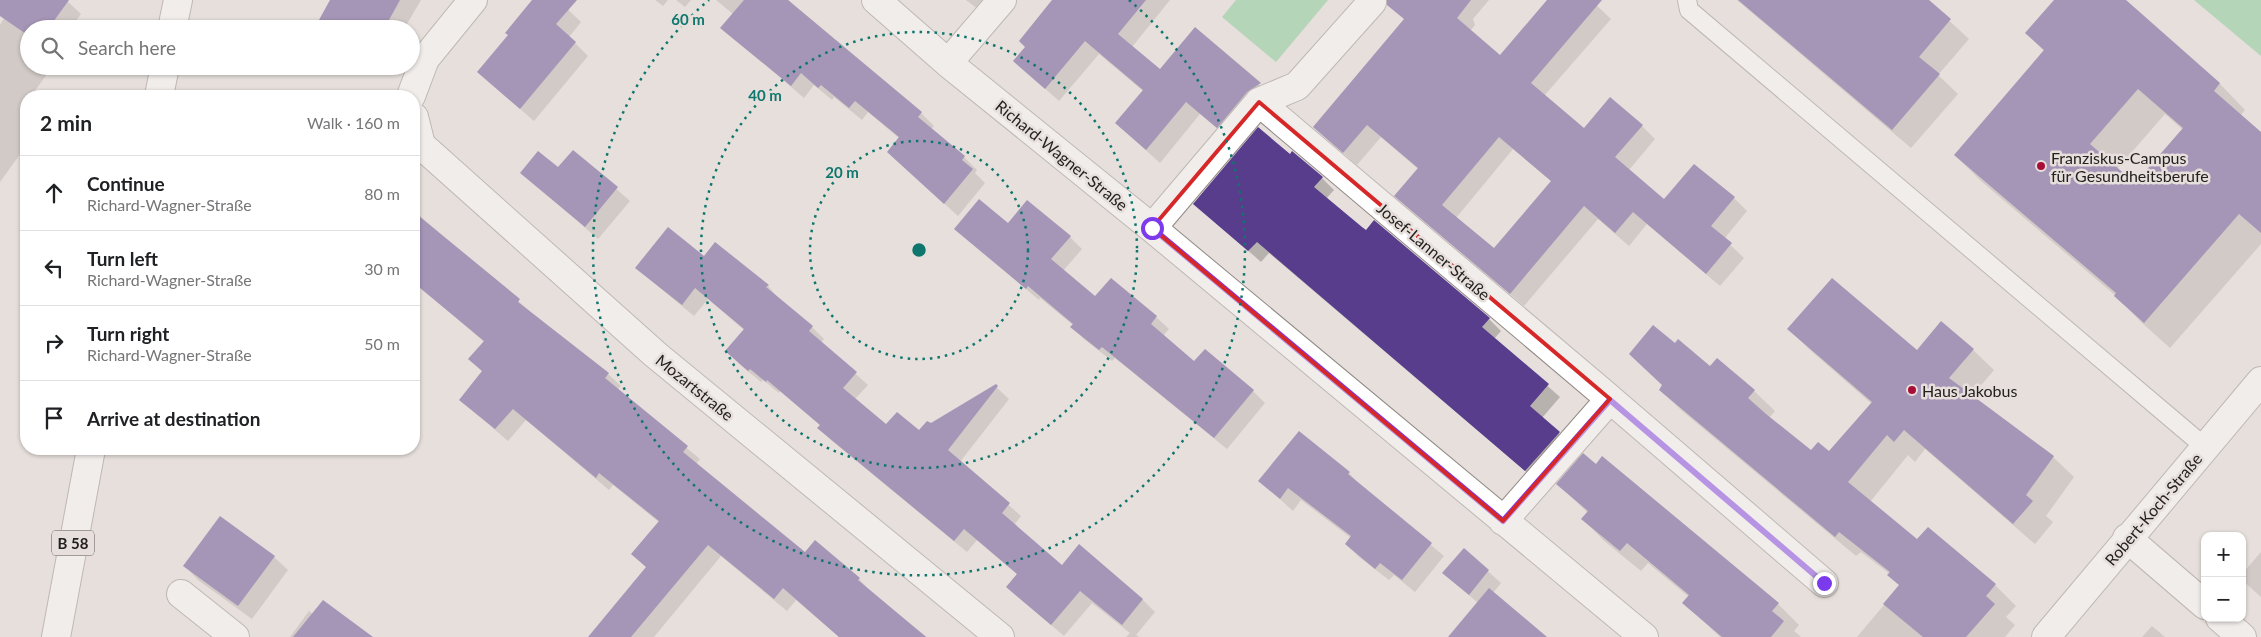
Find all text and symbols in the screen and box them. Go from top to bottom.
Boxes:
text: 60 m [671,10,705,28]
search box [20,20,420,75]
icon: search [38,34,66,62]
text: Search here [78,36,176,59]
text: 40 m [748,86,782,104]
street label: Richard-Wagner-Straße [992,96,1132,214]
text: 2 min [40,110,92,135]
text: Walk · 160 m [307,113,400,132]
place label: Franziskus-Campus für Gesundheitsberufe [2051,148,2209,185]
marker: Franziskus-Campus für Gesundheitsberufe [2035,160,2047,172]
text: 20 m [825,163,859,181]
text: Continue [87,172,165,195]
icon: ahead [40,179,68,207]
text: 80 m [364,184,400,203]
text: Richard-Wagner-Straße [87,195,252,214]
street label: Josef-Lanner-Straße [1374,198,1494,304]
route start [1141,217,1164,240]
centre of rings [910,241,928,259]
text: Turn left [87,247,158,270]
icon: left [40,254,68,282]
text: 30 m [364,259,400,278]
text: Richard-Wagner-Straße [87,270,252,289]
text: Turn right [87,322,169,345]
icon: right [40,329,68,357]
text: 50 m [364,334,400,353]
text: Richard-Wagner-Straße [87,345,252,364]
street label: Mozartstraße [652,350,738,424]
place label: Haus Jakobus [1922,381,2017,400]
marker: Haus Jakobus [1906,384,1918,396]
icon: arrive [40,404,68,432]
text: Arrive at destination [87,407,260,430]
street label: Robert-Koch-Straße [2101,449,2205,569]
road number: B 58 [52,530,94,556]
map controls [2201,532,2246,622]
button: + [2201,532,2246,577]
route end [1813,572,1836,595]
button: − [2201,577,2246,622]

